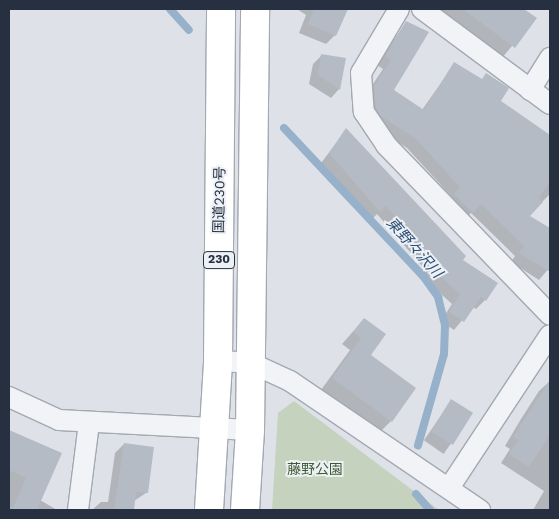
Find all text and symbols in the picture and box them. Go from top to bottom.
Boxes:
street label: 国道230号 [210,166,228,234]
water label: 東野々沢川 [382,214,446,282]
road number: 230 [203,250,235,270]
park label: 藤野公園 [287,461,343,477]

